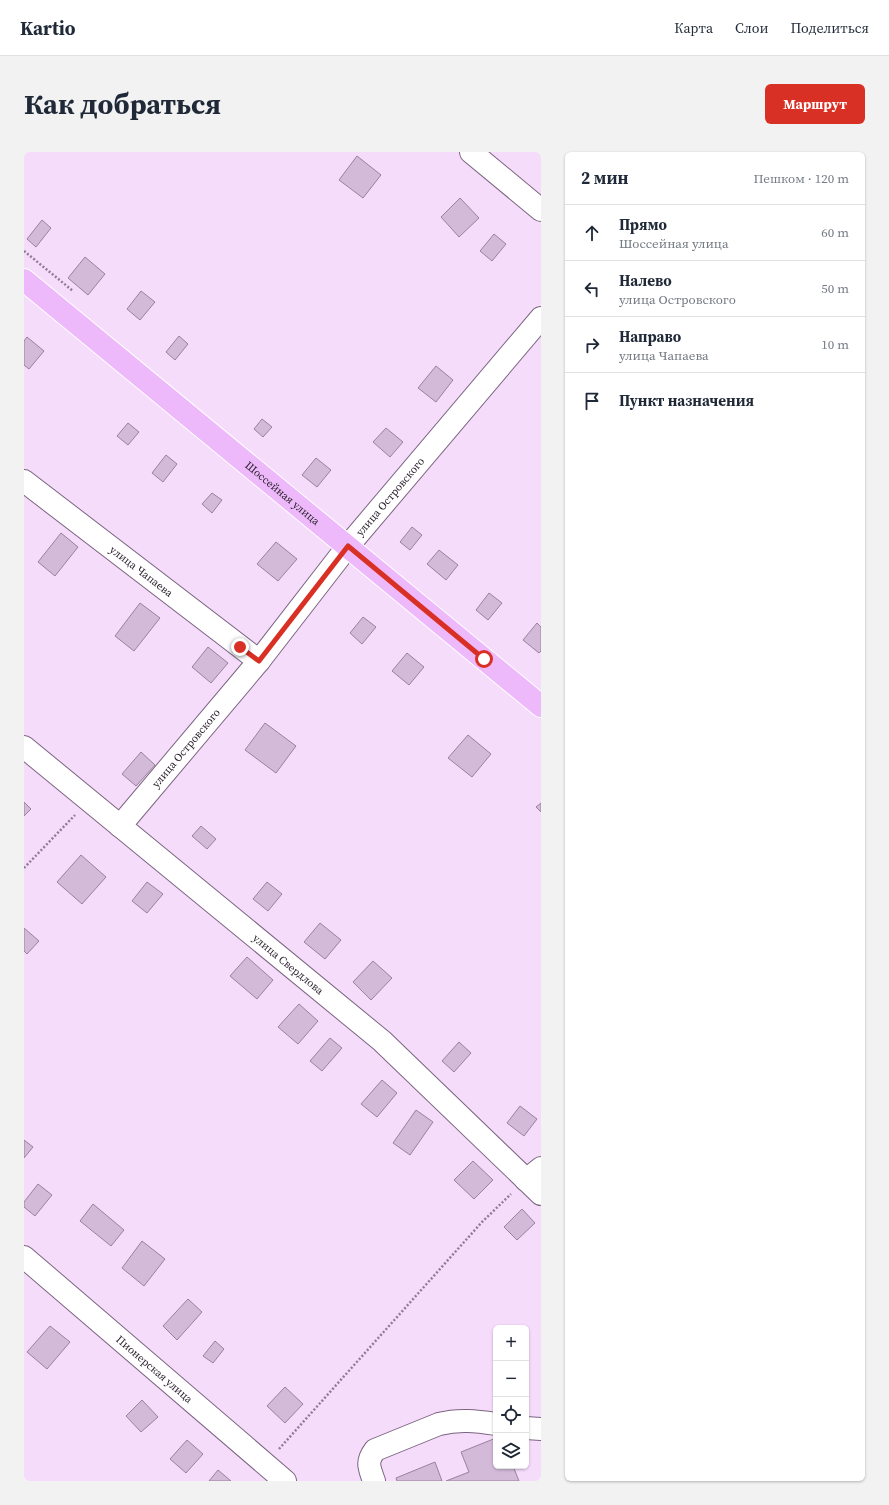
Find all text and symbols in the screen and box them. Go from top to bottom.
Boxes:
text: Kartio [20,15,76,41]
text: Карта [674,18,713,38]
text: Слои [735,18,769,38]
text: Поделиться [791,18,869,38]
button: Маршрут [765,84,865,124]
text: Как добраться [24,85,221,123]
text: 2 мин [581,166,629,190]
text: Пешком · 120 m [754,170,849,187]
text: Прямо [619,214,667,235]
icon: ahead [581,222,603,244]
text: 60 m [821,224,849,241]
text: Шоссейная улица [619,235,729,252]
text: Налево [619,270,672,291]
icon: left [581,278,603,300]
text: 50 m [821,280,849,297]
text: улица Островского [619,291,736,308]
text: Направо [619,326,681,347]
icon: right [581,334,603,356]
text: 10 m [821,336,849,353]
text: улица Чапаева [619,347,709,364]
icon: arrive [581,390,603,412]
text: Пункт назначения [619,390,754,411]
street label: улица Островского [353,454,428,539]
street label: Шоссейная улица [242,458,323,529]
street label: улица Чапаева [106,542,176,601]
route end [231,638,249,656]
route start [475,650,493,668]
street label: улица Островского [148,706,224,791]
street label: улица Свердлова [249,931,327,998]
map controls [493,1325,529,1469]
button: + [493,1325,529,1361]
street label: Пионерская улица [113,1332,196,1407]
button: − [493,1361,529,1397]
button: locate [493,1397,529,1433]
button: layers [493,1433,529,1469]

